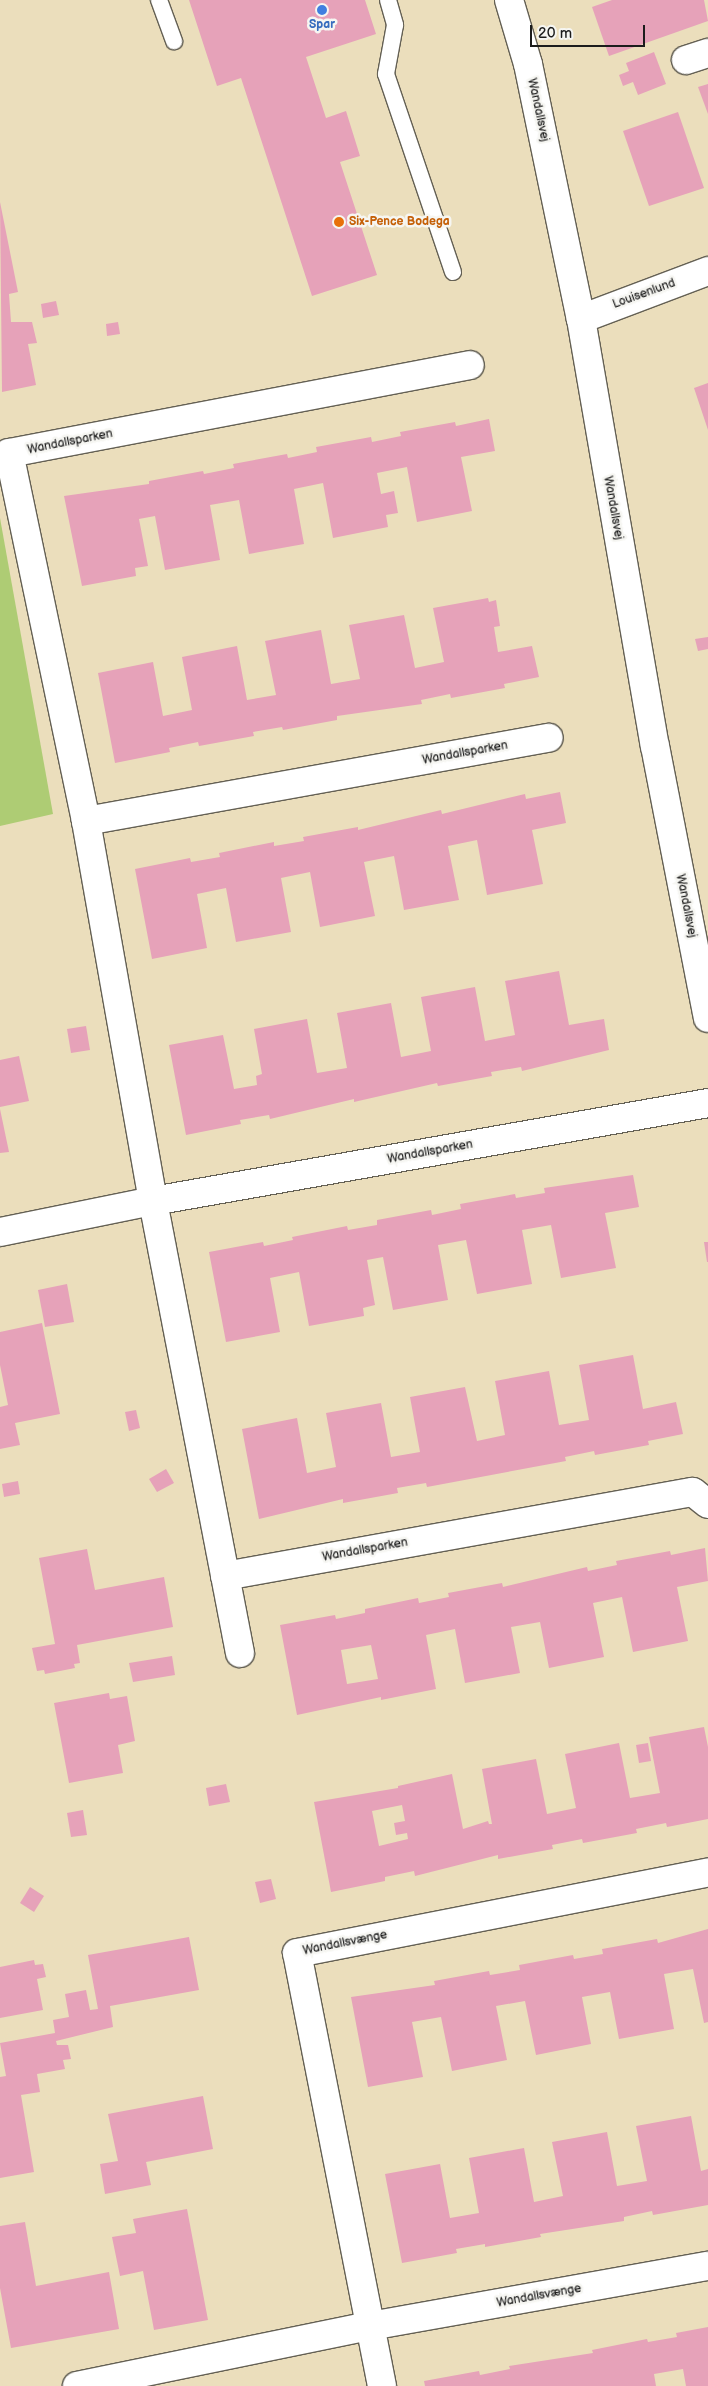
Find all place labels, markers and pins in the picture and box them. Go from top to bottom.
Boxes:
marker: Spar [316,4,328,16]
place label: Spar [309,18,335,32]
place label: Six-Pence Bodega [349,215,450,229]
marker: Six-Pence Bodega [333,216,345,228]

